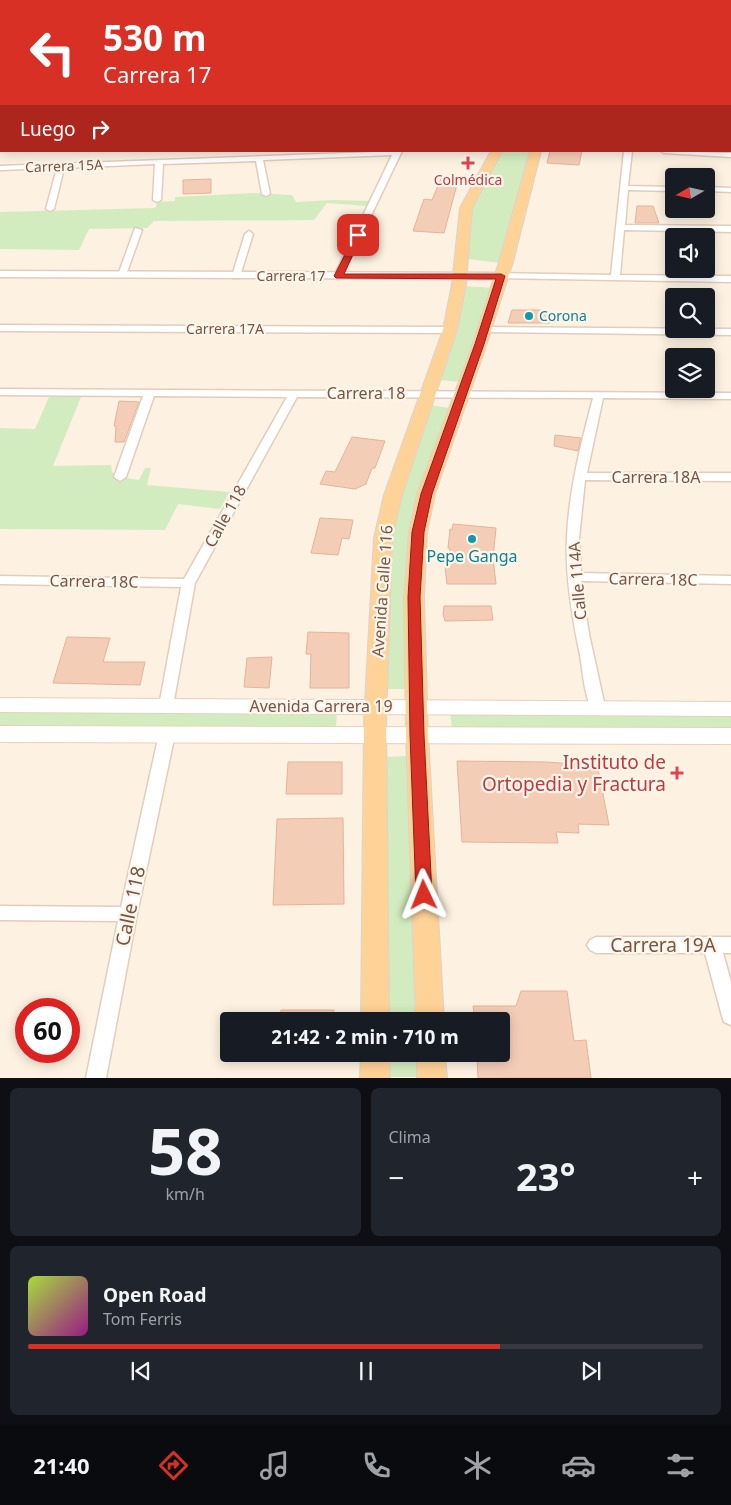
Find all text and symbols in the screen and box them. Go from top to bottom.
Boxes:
text: 530 m [103,14,206,61]
icon: left [20,20,85,85]
text: Carrera 17 [103,59,211,89]
icon: right [86,115,114,143]
text: Luego [20,116,76,142]
street label: Carrera 15A [25,155,103,176]
marker: Colmédica [461,156,475,170]
north arrow [665,168,715,218]
map controls [665,168,715,398]
place label: Colmédica [434,170,502,189]
pin [337,214,379,256]
icon: arrive [344,221,372,249]
button: sound [665,228,715,278]
street label: Carrera 17 [257,266,325,285]
button: search [665,288,715,338]
place label: Corona [539,306,587,325]
marker: Corona [523,310,535,322]
street label: Carrera 17A [186,319,264,338]
button: layers [665,348,715,398]
street label: Carrera 18 [327,382,405,404]
street label: Carrera 18A [612,466,701,488]
street label: Calle 118 [199,481,251,551]
street label: Avenida Calle 116 [366,524,398,658]
marker: Pepe Ganga [466,533,478,545]
street label: Calle 114A [563,540,591,621]
place label: Pepe Ganga [426,545,518,567]
street label: Carrera 18C [608,567,698,591]
street label: Carrera 18C [49,569,139,593]
street label: Avenida Carrera 19 [249,695,393,717]
place label: Instituto de Ortopedia y Fractura [482,749,666,797]
marker: Instituto de Ortopedia y Fractura [670,766,684,780]
street label: Calle 118 [109,864,151,948]
position arrow [397,868,449,920]
street label: Carrera 19A [610,932,717,958]
speed limit sign: 60 [15,998,80,1063]
text: 21:42 · 2 min · 710 m [271,1024,459,1050]
text: 58 [148,1106,222,1194]
text: Clima [389,1126,431,1148]
text: 23° [516,1150,576,1202]
text: − [389,1158,405,1196]
text: + [687,1158,703,1196]
text: km/h [166,1183,205,1205]
text: Open Road [103,1282,206,1308]
text: Tom Ferris [103,1308,182,1330]
icon: previous [127,1357,155,1385]
icon: pause [352,1357,380,1385]
icon: next [577,1357,605,1385]
icon: directions [156,1448,191,1483]
icon: music [257,1448,292,1483]
icon: phone [359,1448,394,1483]
icon: climate [460,1448,495,1483]
icon: car [561,1448,596,1483]
icon: filters [663,1448,698,1483]
text: 21:40 [33,1450,90,1480]

